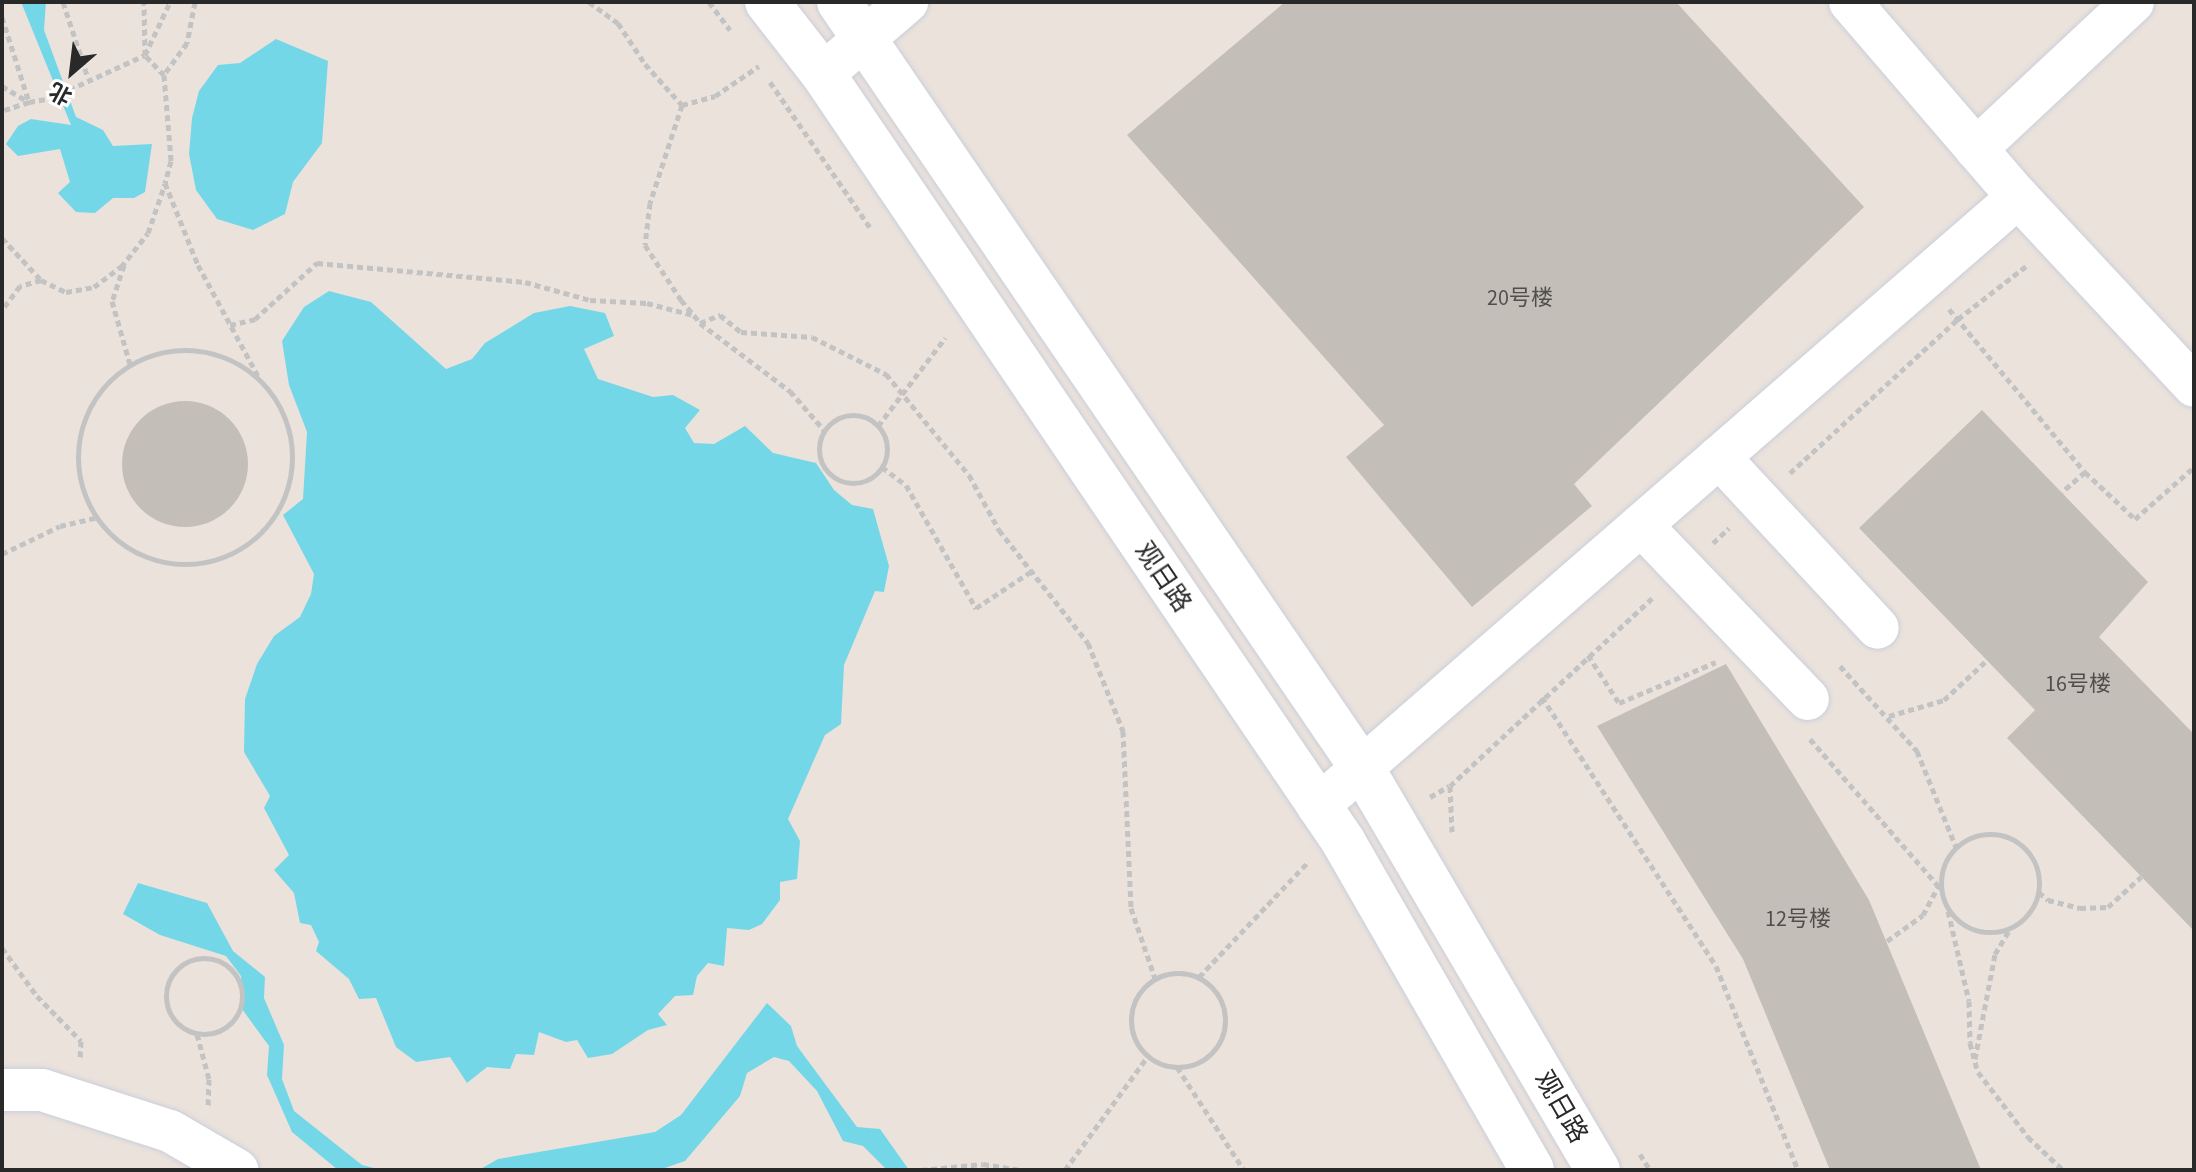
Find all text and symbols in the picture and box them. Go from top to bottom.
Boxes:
north arrow [32,32,112,112]
text: 北 [44,74,78,112]
house number: 20号楼 [1487,286,1553,312]
street label: 观日路 [1128,536,1198,618]
house number: 16号楼 [2045,672,2111,698]
house number: 12号楼 [1765,907,1831,933]
street label: 观日路 [1528,1065,1594,1149]

